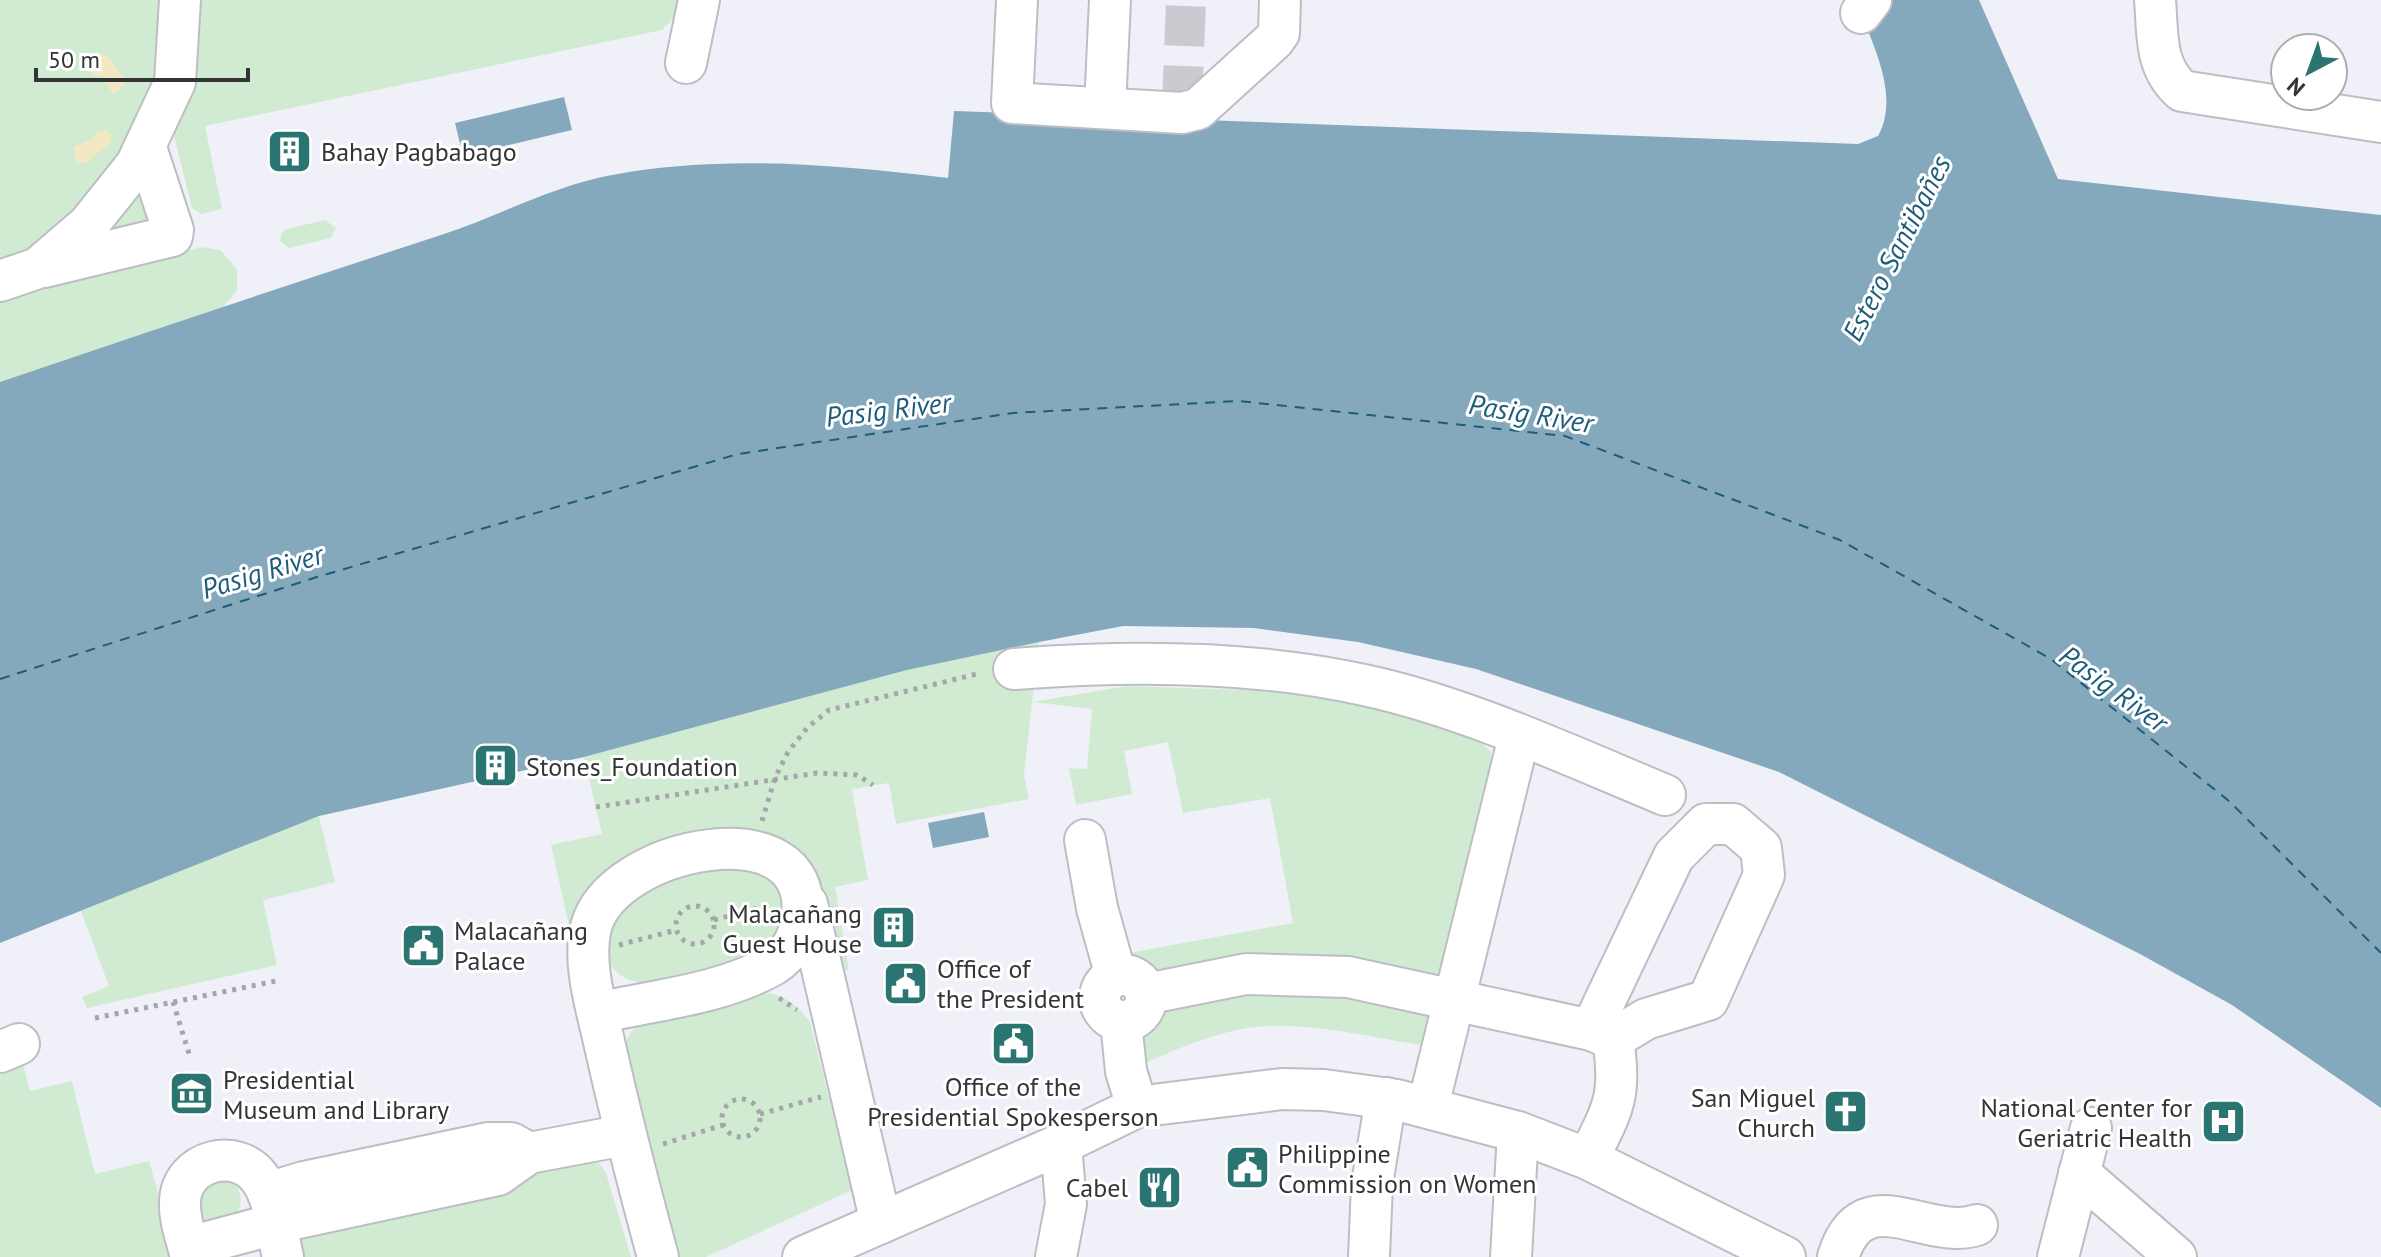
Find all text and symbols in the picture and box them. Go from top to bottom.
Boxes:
scale bar [36,32,248,82]
north arrow [2269,32,2349,112]
text: 50 m [48,44,100,75]
text: N [2281,72,2311,102]
building icon: Bahay Pagbabago [266,127,314,175]
place label: Bahay Pagbabago [321,135,517,168]
water label: Estero Santibañes [1833,149,1959,347]
water label: Pasig River [824,383,954,435]
water label: Pasig River [1466,385,1598,441]
water label: Pasig River [197,534,329,607]
water label: Pasig River [2052,636,2177,741]
building icon: Stones_Foundation [471,742,519,790]
place label: Stones_Foundation [526,750,738,783]
place label: Malacañang Guest House [723,897,862,960]
building icon: Malacañang Guest House [869,904,917,952]
place label: Malacañang Palace [454,914,588,977]
public building icon: Malacañang Palace [399,921,447,969]
place label: Office of the President [937,952,1084,1015]
public building icon: Office of the President [882,959,930,1007]
public building icon: Office of the Presidential Spokesperson [989,1019,1037,1067]
place label: Presidential Museum and Library [223,1063,449,1126]
museum icon: Presidential Museum and Library [168,1070,216,1118]
place label: Office of the Presidential Spokesperson [867,1070,1159,1133]
place label: San Miguel Church [1691,1081,1815,1144]
church icon: San Miguel Church [1822,1088,1870,1136]
place label: National Center for Geriatric Health [1981,1091,2192,1154]
hospital icon: National Center for Geriatric Health [2199,1098,2247,1146]
place label: Philippine Commission on Women [1278,1137,1537,1200]
public building icon: Philippine Commission on Women [1223,1144,1271,1192]
restaurant icon: Cabel [1135,1163,1183,1211]
place label: Cabel [1066,1171,1128,1204]

